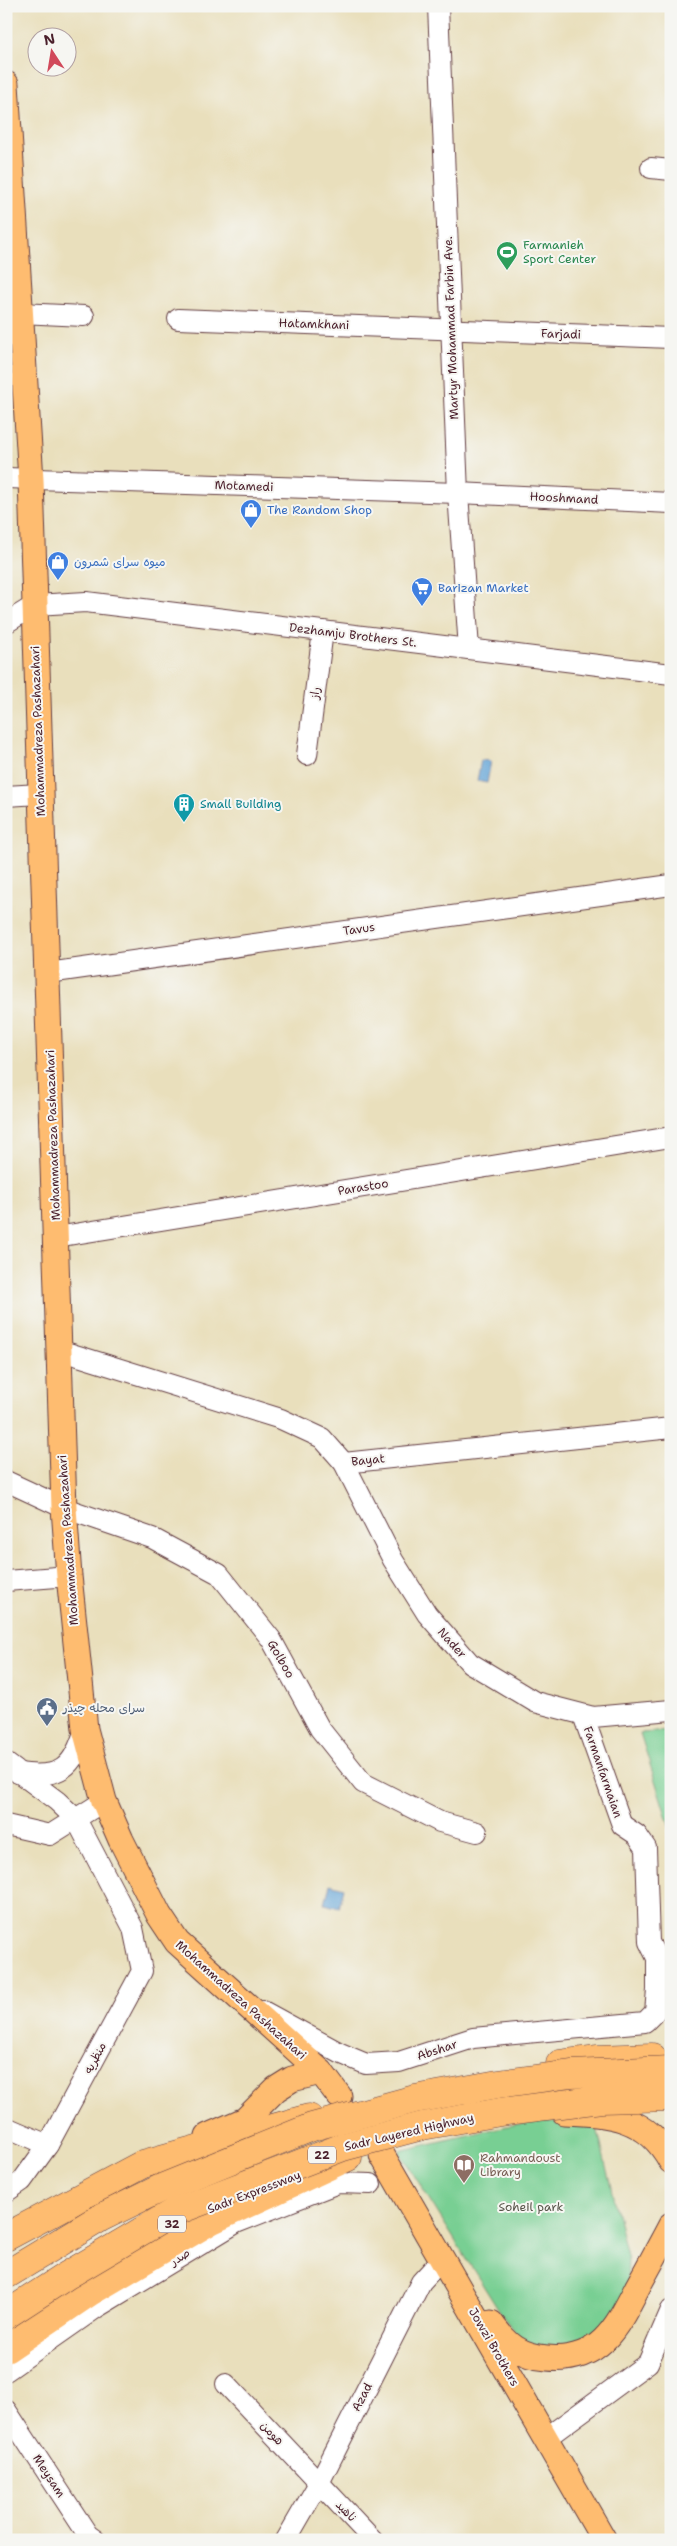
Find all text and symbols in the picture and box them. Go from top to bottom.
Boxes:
north arrow [28,28,78,78]
text: N [42,29,57,49]
street label: Martyr Mohammad Farbin Ave. [440,236,462,420]
place label: Farmanieh Sport Center [523,237,596,267]
sports icon: Farmanieh Sport Center [495,240,519,271]
street label: Hatamkhani [278,315,350,333]
street label: Farjadi [541,325,581,343]
street label: Motamedi [214,477,274,495]
street label: Hooshmand [529,488,599,508]
shop icon: The Random Shop [239,498,263,529]
place label: The Random Shop [267,502,372,518]
shop icon: میوه سرای شمرون [46,550,70,581]
place label: میوه سرای شمرون [74,554,166,570]
supermarket icon: Barizan Market [410,576,434,607]
place label: Barizan Market [438,580,529,596]
street label: Dezhamju Brothers St. [288,619,418,651]
street label: Mohammadreza Pashazahari [27,645,49,817]
street label: راز [306,686,324,701]
building icon: Small Building [172,792,196,823]
place label: Small Building [200,796,281,812]
street label: Tavus [342,919,376,939]
street label: Mohammadreza Pashazahari [42,1049,64,1221]
street label: Parastoo [337,1175,389,1199]
street label: Bayat [350,1450,386,1470]
street label: Mohammadreza Pashazahari [54,1454,82,1626]
street label: Nader [434,1624,470,1662]
street label: Golboo [264,1637,298,1681]
public building icon: سرای محله چیذر [35,1696,59,1727]
place label: سرای محله چیذر [62,1700,145,1716]
street label: Farmanfarmaian [580,1724,626,1820]
street label: Mohammadreza Pashazahari [172,1937,310,2063]
street label: Abshar [415,2036,460,2064]
street label: منظریه [80,2039,110,2077]
street label: Sadr Layered Highway [343,2109,475,2155]
road number: 22 [308,2146,336,2164]
place label: Rahmandoust Library [480,2150,560,2180]
library icon: Rahmandoust Library [452,2153,476,2184]
street label: Sadr Expressway [205,2167,303,2217]
park label: Soheil park [499,2199,564,2215]
road number: 32 [158,2216,186,2232]
street label: صدر [166,2245,193,2270]
street label: Jowzi Brothers [465,2305,523,2389]
street label: Azad [348,2380,376,2414]
street label: هومن [257,2417,287,2449]
street label: Meysam [29,2451,69,2501]
street label: ناهید [332,2497,360,2525]

